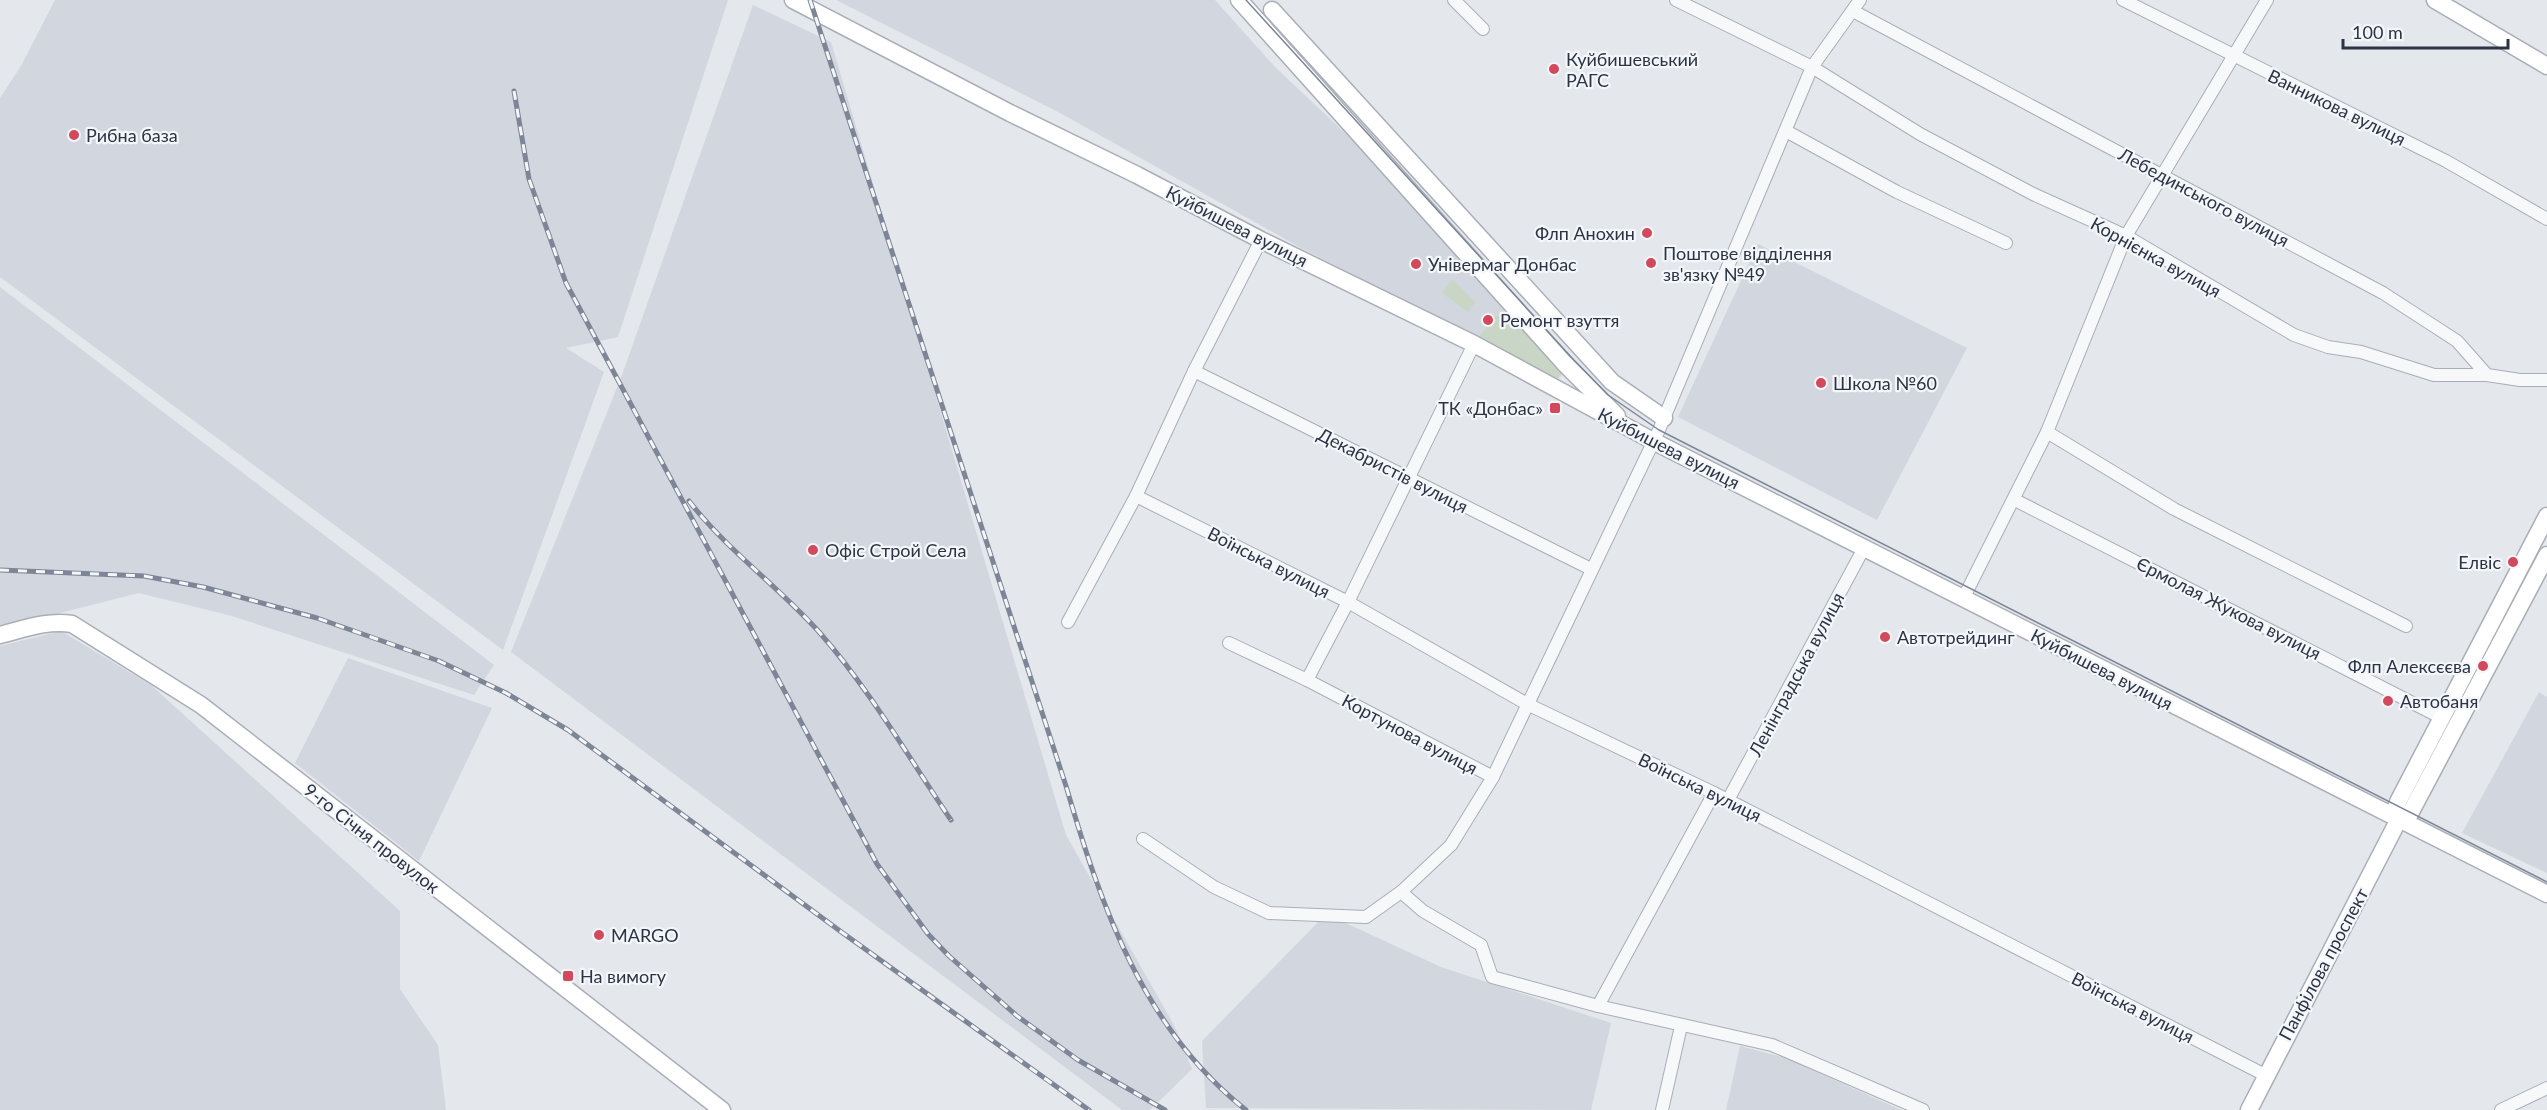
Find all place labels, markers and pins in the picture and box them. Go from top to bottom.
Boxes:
place label: Куйбишевський РАГС [1566,48,1698,91]
marker: Куйбишевський РАГС [1547,62,1561,76]
place label: Рибна база [86,124,178,146]
marker: Рибна база [67,128,81,142]
place label: Флп Анохин [1535,222,1635,244]
marker: Флп Анохин [1640,226,1654,240]
place label: Поштове відділення зв'язку №49 [1663,242,1832,285]
place label: Універмаг Донбас [1428,253,1577,275]
marker: Поштове відділення зв'язку №49 [1644,256,1658,270]
marker: Універмаг Донбас [1409,257,1423,271]
place label: Ремонт взуття [1500,309,1619,331]
marker: Ремонт взуття [1481,313,1495,327]
place label: Школа №60 [1833,372,1937,394]
marker: Школа №60 [1814,376,1828,390]
place label: ТК «Донбас» [1438,397,1543,419]
marker: ТК «Донбас» [1548,401,1562,415]
place label: Офіс Строй Села [825,539,966,561]
marker: Офіс Строй Села [806,543,820,557]
place label: Елвіс [2458,551,2501,573]
marker: Елвіс [2506,555,2520,569]
place label: Автотрейдинг [1897,626,2015,648]
marker: Автотрейдинг [1878,630,1892,644]
place label: Флп Алексєєва [2348,655,2471,677]
marker: Флп Алексєєва [2476,659,2490,673]
place label: Автобаня [2400,690,2478,712]
marker: Автобаня [2381,694,2395,708]
place label: MARGO [611,924,679,946]
marker: MARGO [592,928,606,942]
place label: На вимогу [580,965,667,987]
marker: На вимогу [561,969,575,983]

